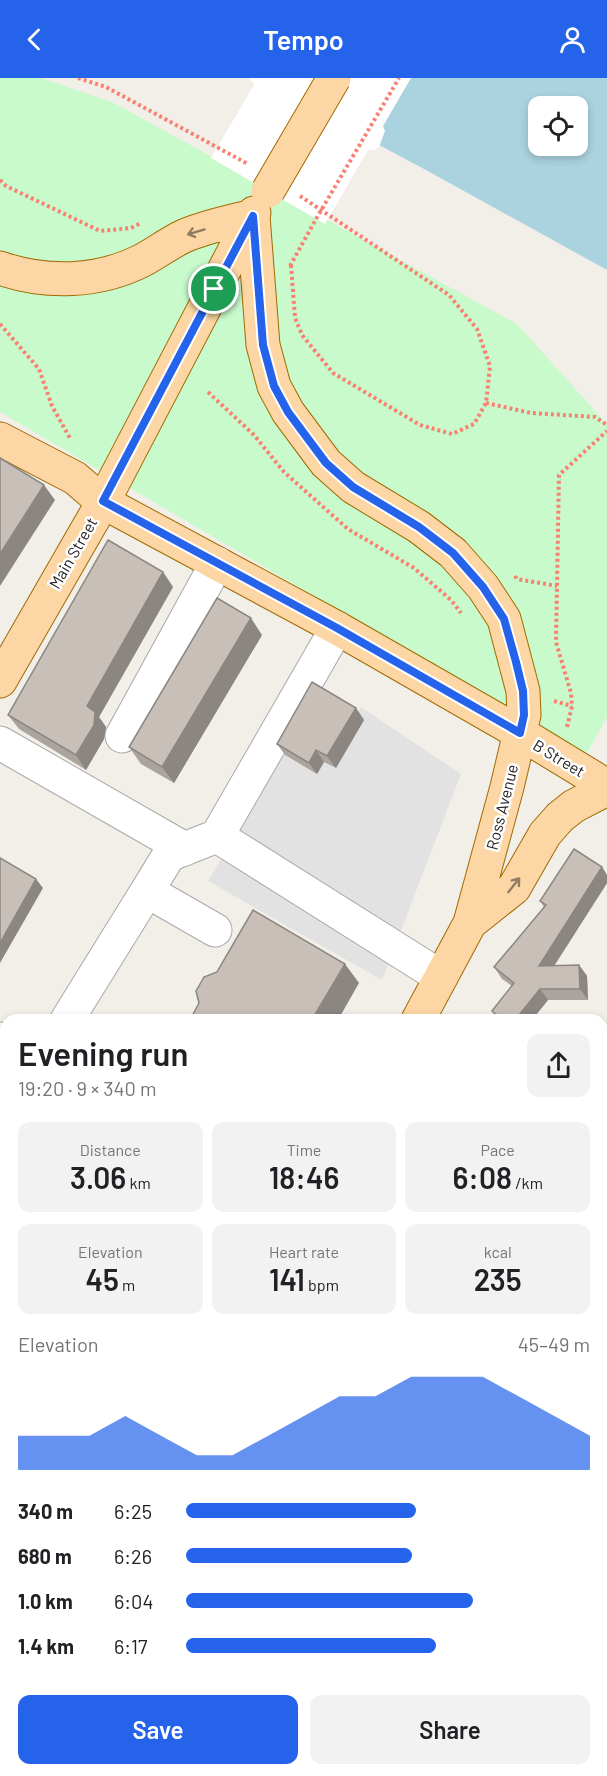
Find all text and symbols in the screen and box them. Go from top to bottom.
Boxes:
icon: back [18,23,51,56]
text: Tempo [263,23,344,55]
icon: person [556,23,589,56]
map controls [528,96,588,156]
button: locate [528,96,588,156]
one-way arrow [187,227,206,238]
pin [188,263,239,314]
icon: arrive [197,272,230,305]
street label: Main Street [45,514,101,592]
street label: B Street [530,735,589,780]
street label: Ross Avenue [482,762,521,852]
one-way arrow [507,877,520,893]
text: Evening run [18,1033,188,1073]
button: share [527,1034,590,1097]
text: 19:20 · 9 × 340 m [18,1076,156,1100]
text: Distance [80,1140,141,1159]
text: Time [287,1140,321,1159]
text: Pace [480,1140,515,1159]
text: 3.06 [70,1159,126,1195]
text: 18:46 [269,1159,339,1195]
text: 6:08 [452,1159,512,1195]
text: km [126,1173,151,1192]
text: /km [512,1173,543,1192]
text: Elevation [78,1242,143,1261]
text: Heart rate [269,1242,339,1261]
text: kcal [484,1242,512,1261]
text: 45 [85,1261,119,1297]
text: 141 [269,1261,305,1297]
text: 235 [474,1261,522,1297]
text: m [119,1275,135,1294]
text: bpm [305,1275,339,1294]
text: Elevation [18,1332,99,1356]
text: 45–49 m [518,1332,590,1356]
text: 340 m [18,1499,73,1523]
text: 6:25 [114,1499,152,1523]
text: 680 m [18,1544,72,1568]
text: 6:26 [114,1544,152,1568]
text: 1.0 km [18,1589,73,1613]
text: 6:04 [114,1589,153,1613]
text: 1.4 km [18,1634,74,1658]
text: 6:17 [114,1634,148,1658]
button: Save [18,1695,298,1764]
button: Share [310,1695,590,1764]

